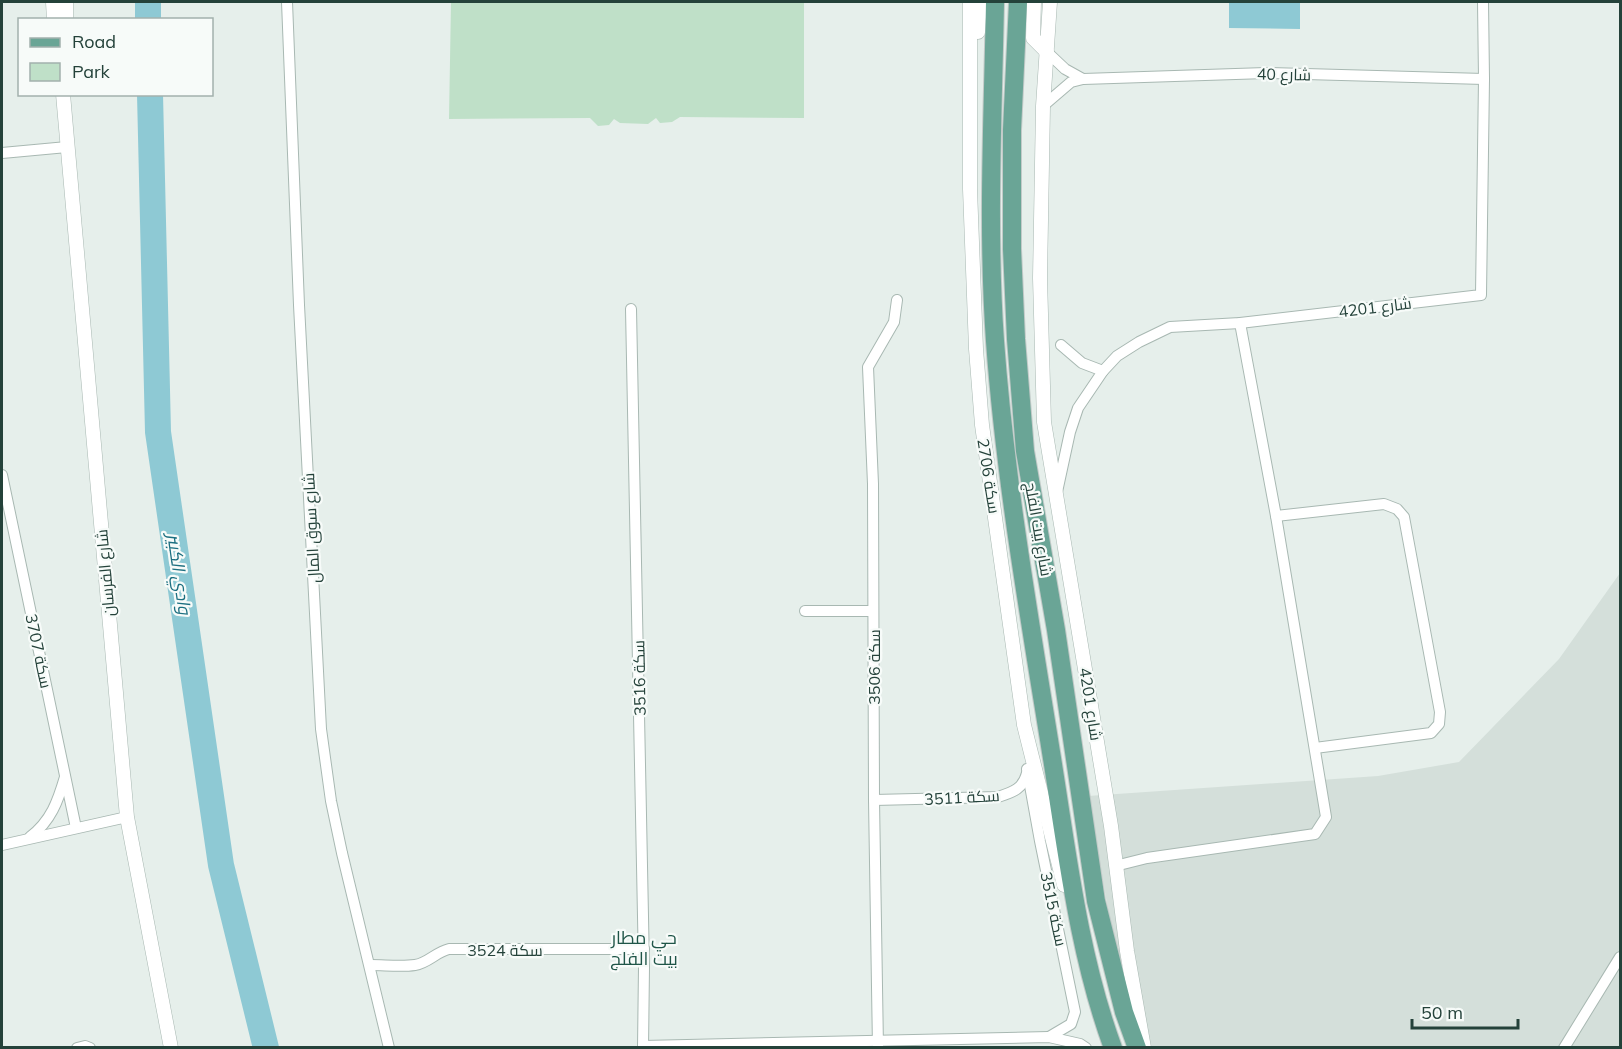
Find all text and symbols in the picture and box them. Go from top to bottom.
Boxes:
legend [18,18,213,96]
text: Road [72,30,116,53]
text: Park [72,60,111,83]
street label: 40 شارع [1257,64,1311,86]
street label: شارع 4201 [1337,293,1413,323]
street label: سكة 2706 [973,437,1005,515]
street label: شارع سوق المال [298,472,326,584]
street label: شارع بيت الفلج [1019,480,1057,578]
street label: شارع الفرسان [91,528,121,617]
water label: وادي الكبير [159,530,197,618]
street label: سكة 3707 [21,612,57,690]
street label: سكة 3506 [864,629,884,705]
street label: سكة 3516 [628,640,650,716]
street label: شارع 4201 [1073,666,1107,742]
street label: سكة 3511 [924,785,1000,809]
street label: سكة 3515 [1036,870,1072,948]
district label: حي مطار بيت الفلج [610,926,678,971]
street label: سكة 3524 [467,940,543,960]
scale bar [1412,992,1518,1030]
text: 50 m [1421,1001,1463,1024]

